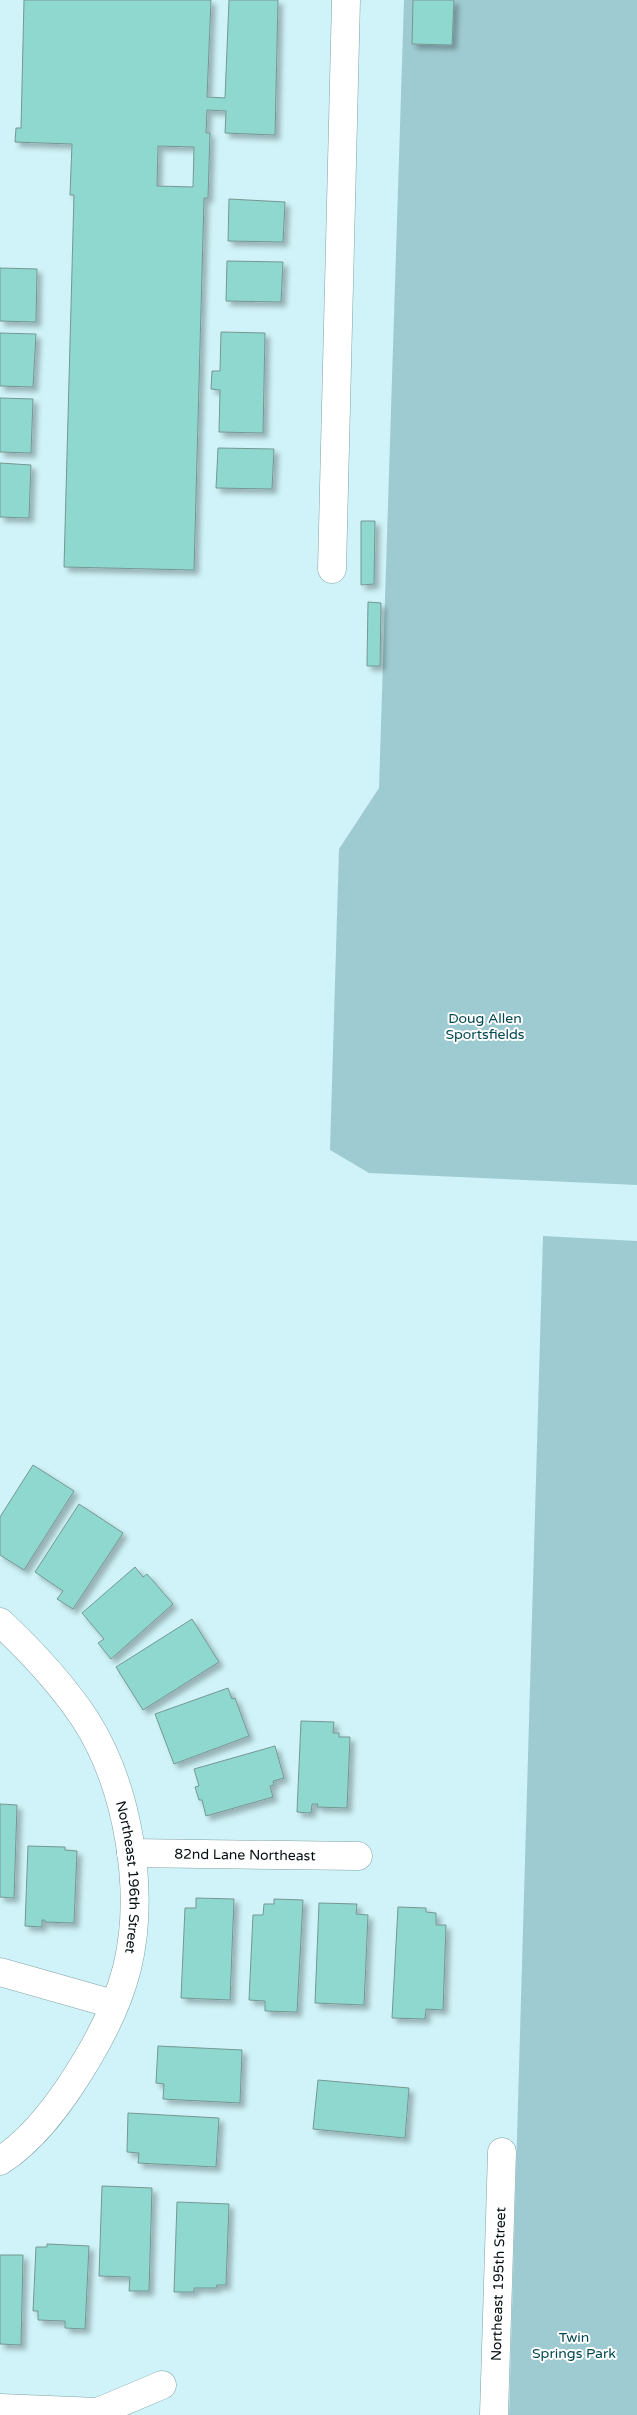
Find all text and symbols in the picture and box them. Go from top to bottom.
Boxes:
park label: Doug Allen Sportsfields [445,1010,525,1043]
street label: Northeast 196th Street [112,1799,143,1956]
street label: 82nd Lane Northeast [174,1846,316,1864]
street label: Northeast 195th Street [488,2206,509,2361]
park label: Twin Springs Park [532,2329,616,2362]

